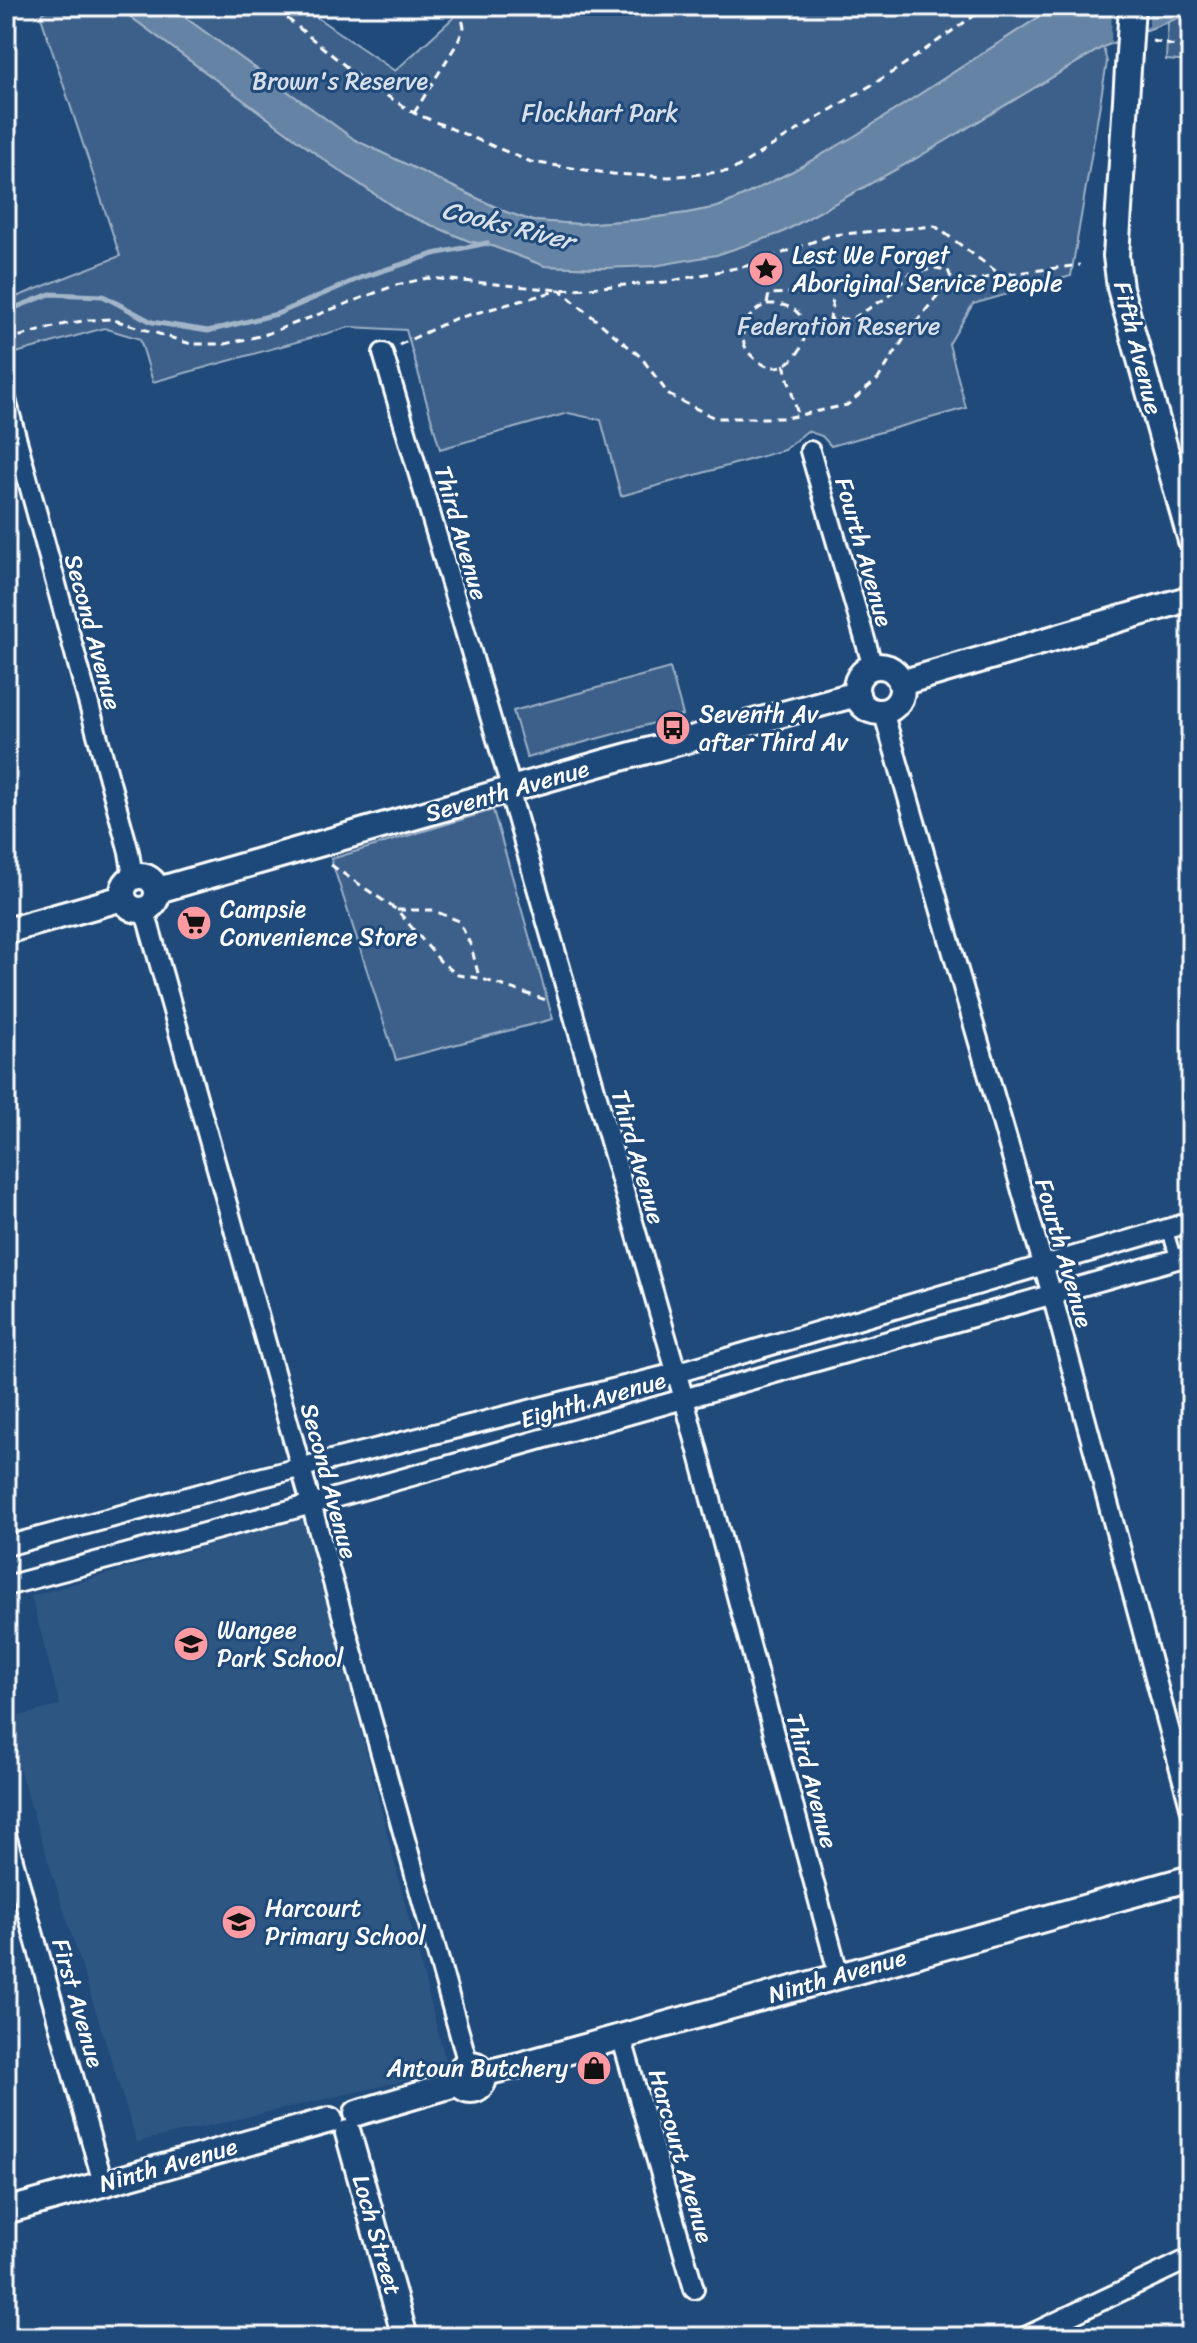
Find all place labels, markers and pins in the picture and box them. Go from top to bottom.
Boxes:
place label: Lest We Forget Aboriginal Service People [791,234,1063,304]
place icon: Lest We Forget Aboriginal Service People [747,250,785,288]
place label: Seventh Av after Third Av [699,693,849,763]
bus stop icon: Seventh Av after Third Av [654,709,692,747]
place label: Campsie Convenience Store [220,888,418,958]
supermarket icon: Campsie Convenience Store [175,904,213,942]
place label: Wangee Park School [217,1609,344,1679]
school or university icon: Wangee Park School [172,1625,210,1663]
place label: Harcourt Primary School [265,1887,427,1957]
school or university icon: Harcourt Primary School [220,1903,258,1941]
place label: Antoun Butchery [386,2047,569,2089]
shop icon: Antoun Butchery [575,2049,613,2087]

